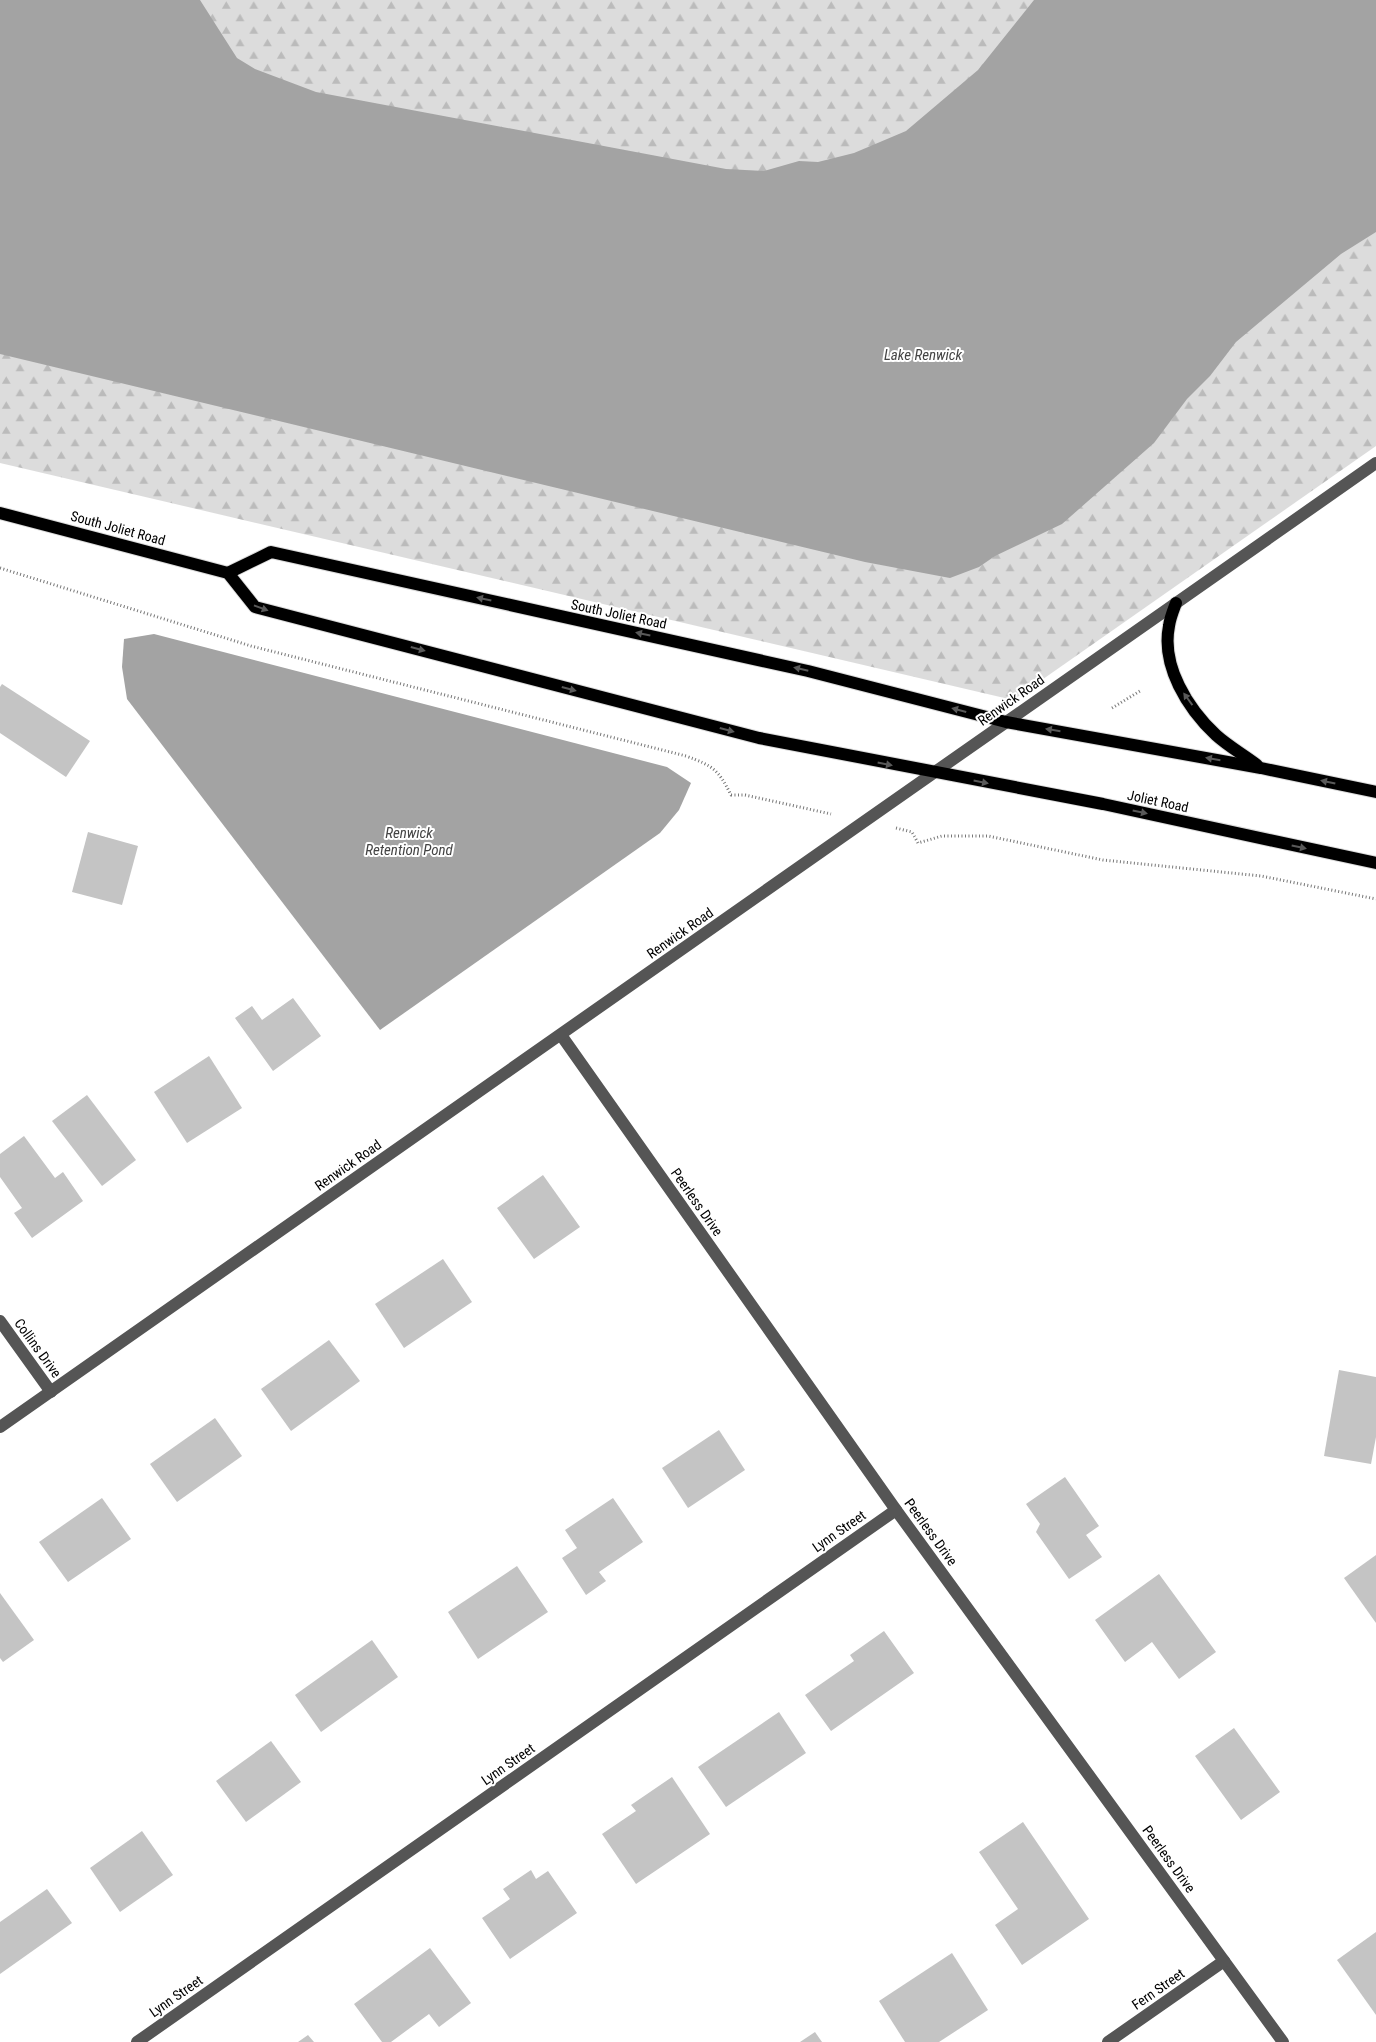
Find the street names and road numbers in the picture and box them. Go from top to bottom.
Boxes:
street label: South Joliet Road [69,508,167,548]
street label: South Joliet Road [570,596,668,632]
street label: Renwick Road [975,671,1047,729]
street label: Joliet Road [1126,787,1190,815]
street label: Renwick Road [644,904,716,962]
street label: Renwick Road [312,1136,384,1194]
street label: Peerless Drive [668,1165,726,1239]
street label: Collins Drive [11,1315,65,1381]
street label: Peerless Drive [901,1495,961,1569]
street label: Lynn Street [809,1507,869,1555]
street label: Lynn Street [478,1740,538,1788]
street label: Peerless Drive [1139,1822,1199,1896]
street label: Fern Street [1129,1965,1187,2013]
street label: Lynn Street [146,1972,206,2020]

